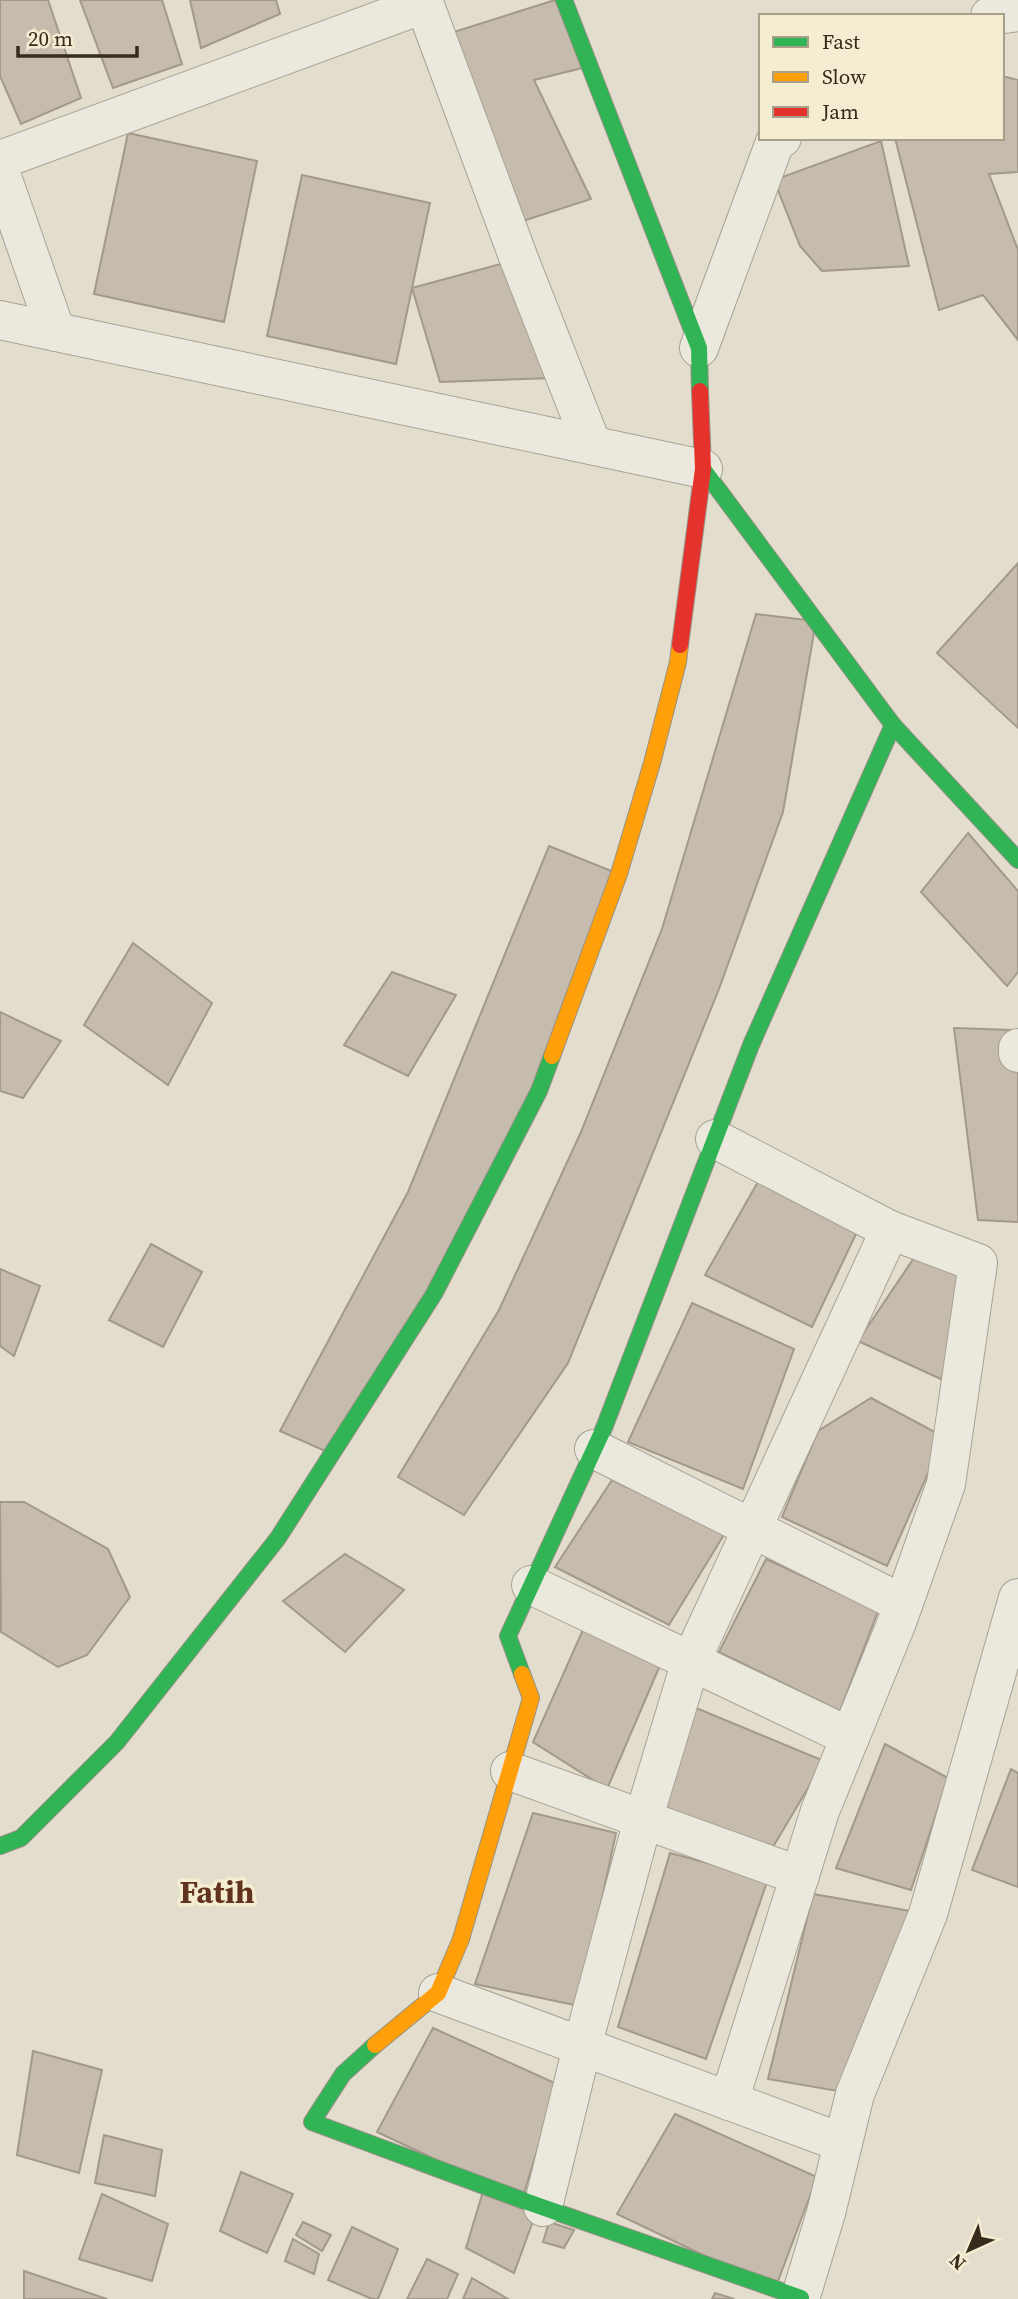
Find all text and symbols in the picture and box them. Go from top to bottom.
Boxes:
scale bar [18,14,136,58]
legend [759,14,1004,140]
text: 20 m [28,24,73,53]
text: Fast [822,27,860,56]
text: Slow [822,62,866,91]
text: Jam [821,97,859,126]
district label: Fatih [179,1870,255,1914]
north arrow [934,2215,1004,2285]
text: N [943,2248,971,2276]

